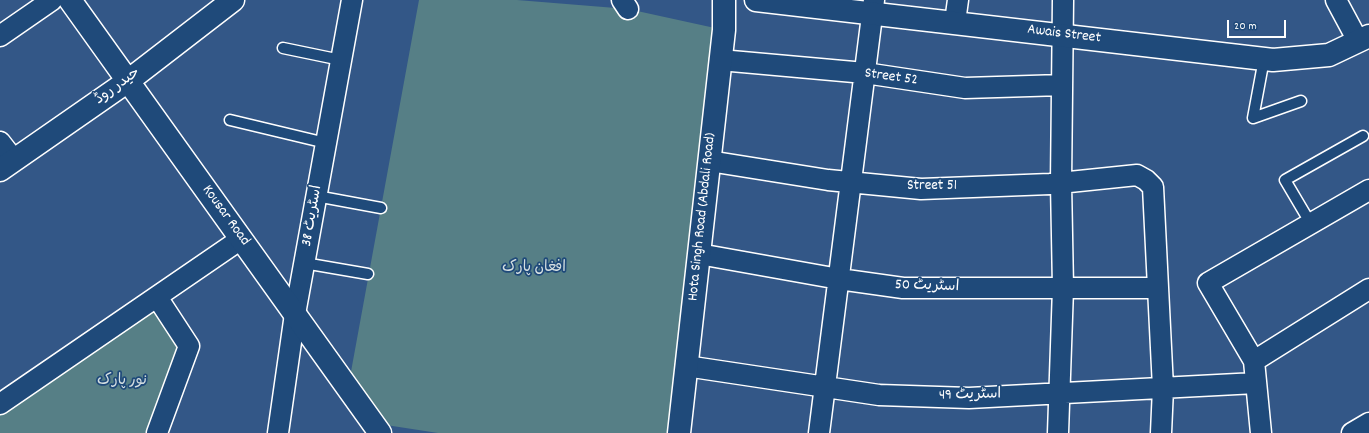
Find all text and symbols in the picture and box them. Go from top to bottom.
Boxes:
scale bar [1229,12,1288,38]
text: 20 m [1234,18,1257,35]
street label: Awais Street [1026,22,1102,48]
street label: حیدر روڈ [92,64,144,110]
street label: Street 52 [863,65,919,91]
street label: Hota Singh Road (Abdali Road) [685,132,721,302]
street label: Street 51 [907,178,957,196]
street label: Kousar Road [197,182,253,250]
street label: اسٹریٹ 38 [299,184,327,248]
park label: افغان پارک [502,260,566,278]
street label: اسٹریٹ 50 [895,277,959,297]
park label: نور پارک [97,373,147,391]
street label: اسٹریٹ 49 [939,386,1001,406]

